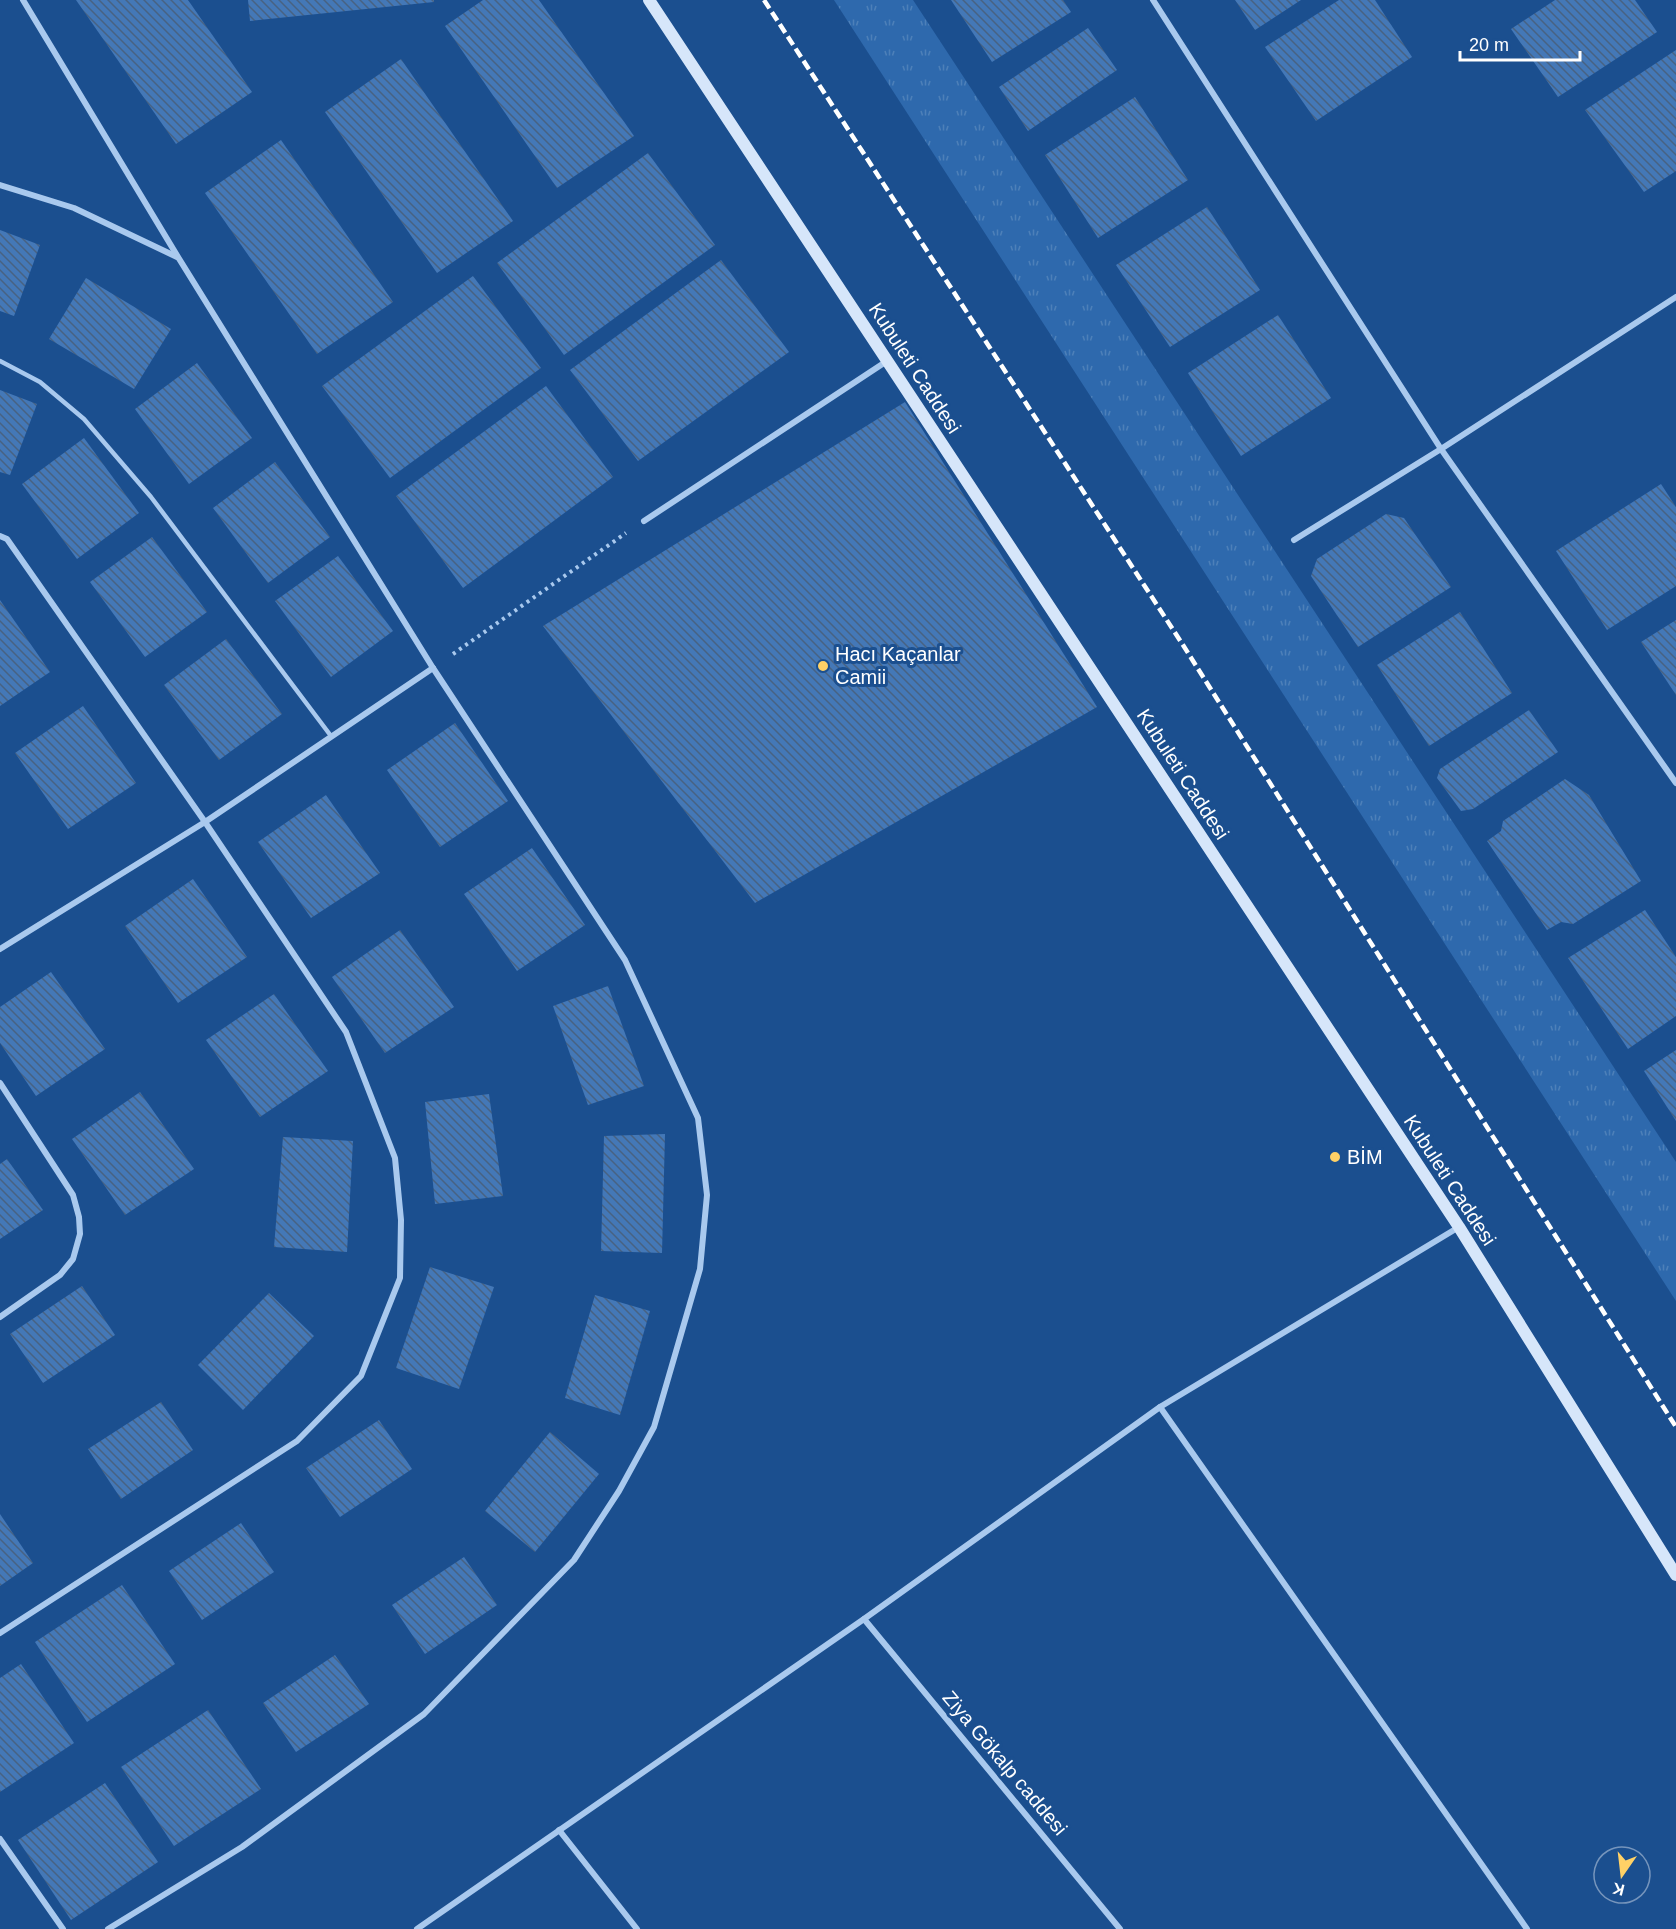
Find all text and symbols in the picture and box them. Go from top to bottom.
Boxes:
scale bar [1460,24,1580,62]
text: 20 m [1469,35,1509,55]
street label: Kubuleti Caddesi [865,299,965,437]
place label: Hacı Kaçanlar Camii [835,643,961,688]
marker: Hacı Kaçanlar Camii [816,659,830,673]
street label: Kubuleti Caddesi [1133,705,1233,843]
street label: Kubuleti Caddesi [1400,1111,1500,1249]
place label: BİM [1347,1146,1383,1168]
marker: BİM [1328,1150,1342,1164]
street label: Ziya Gökalp caddesi [938,1687,1072,1839]
north arrow [1592,1845,1652,1905]
text: K [1610,1879,1626,1899]

